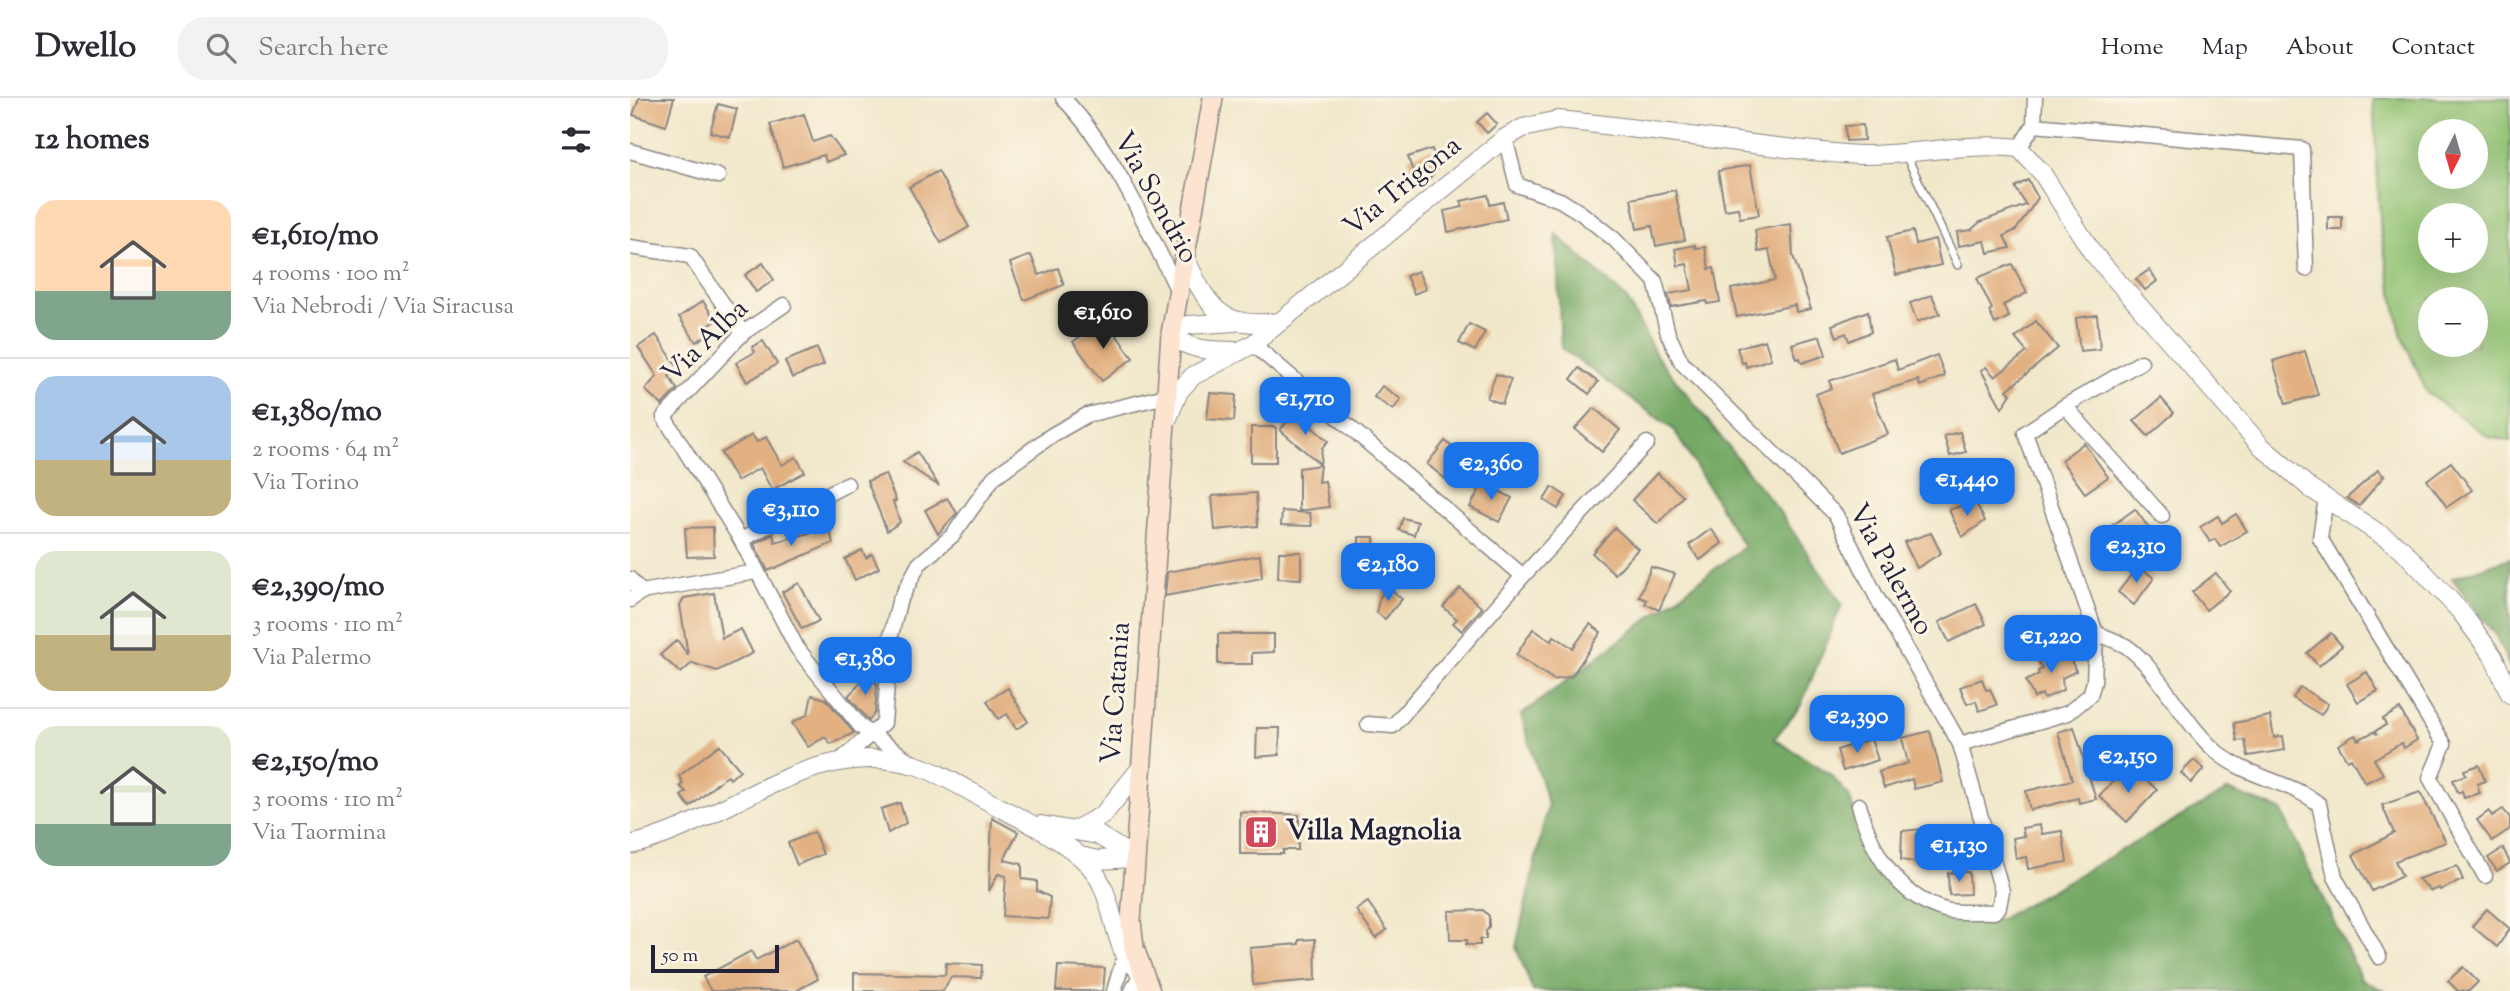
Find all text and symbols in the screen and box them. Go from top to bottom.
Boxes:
search box [178,17,668,80]
text: Dwello [35,24,136,72]
icon: search [202,29,240,67]
text: Search here [258,30,389,67]
text: Home [2101,31,2164,65]
text: Map [2202,31,2248,65]
text: About [2286,31,2353,65]
text: Contact [2391,31,2475,65]
text: 12 homes [35,119,150,162]
north arrow [2418,119,2488,189]
map controls [2418,119,2488,357]
icon: filters [557,121,595,159]
street label: Via Sondrio [1102,125,1208,271]
street label: Via Trigona [1335,127,1471,247]
button: + [2418,203,2488,273]
text: €1,610/mo [252,215,379,258]
icon: home [91,228,175,312]
text: 4 rooms · 100 m² [252,258,410,291]
button: − [2418,287,2488,357]
street label: Via Alba [654,290,758,393]
text: Via Nebrodi / Via Siracusa [252,291,514,324]
pin: €1,610 [1046,292,1160,351]
text: €1,610 [1074,297,1132,330]
pin: €1,710 [1248,378,1362,437]
text: €1,710 [1276,383,1334,416]
text: €1,380/mo [252,391,382,434]
icon: home [91,404,175,488]
text: 2 rooms · 64 m² [252,434,399,467]
pin: €2,360 [1434,442,1548,502]
text: €2,360 [1459,448,1523,481]
pin: €1,440 [1910,458,2024,518]
text: €1,440 [1936,464,1998,497]
text: Via Torino [252,467,359,500]
pin: €3,110 [734,489,848,548]
text: €3,110 [763,494,819,527]
street label: Via Palermo [1837,497,1943,643]
pin: €2,310 [2079,526,2193,585]
text: €2,310 [2106,531,2166,564]
pin: €2,180 [1331,544,1445,603]
text: €2,180 [1357,549,1419,582]
text: €2,390/mo [252,566,385,609]
icon: home [91,579,175,663]
text: 3 rooms · 110 m² [252,609,403,642]
pin: €1,220 [1994,616,2108,675]
street label: Via Catania [1092,620,1142,765]
text: €1,220 [2020,621,2082,654]
pin: €1,380 [808,638,922,697]
text: Via Palermo [252,642,371,675]
text: €1,380 [835,643,895,676]
pin: €2,390 [1800,696,1914,755]
text: €2,390 [1826,701,1888,734]
pin: €2,150 [2071,736,2185,795]
text: €2,150/mo [252,741,379,784]
text: €2,150 [2099,741,2157,774]
icon: home [91,754,175,838]
text: 3 rooms · 110 m² [252,784,403,817]
place label: Villa Magnolia [1286,812,1462,852]
building icon: Villa Magnolia [1242,813,1280,851]
text: Via Taormina [252,817,387,850]
pin: €1,130 [1902,824,2016,884]
text: €1,130 [1931,830,1987,863]
scale bar [651,942,779,974]
text: 50 m [662,943,698,970]

